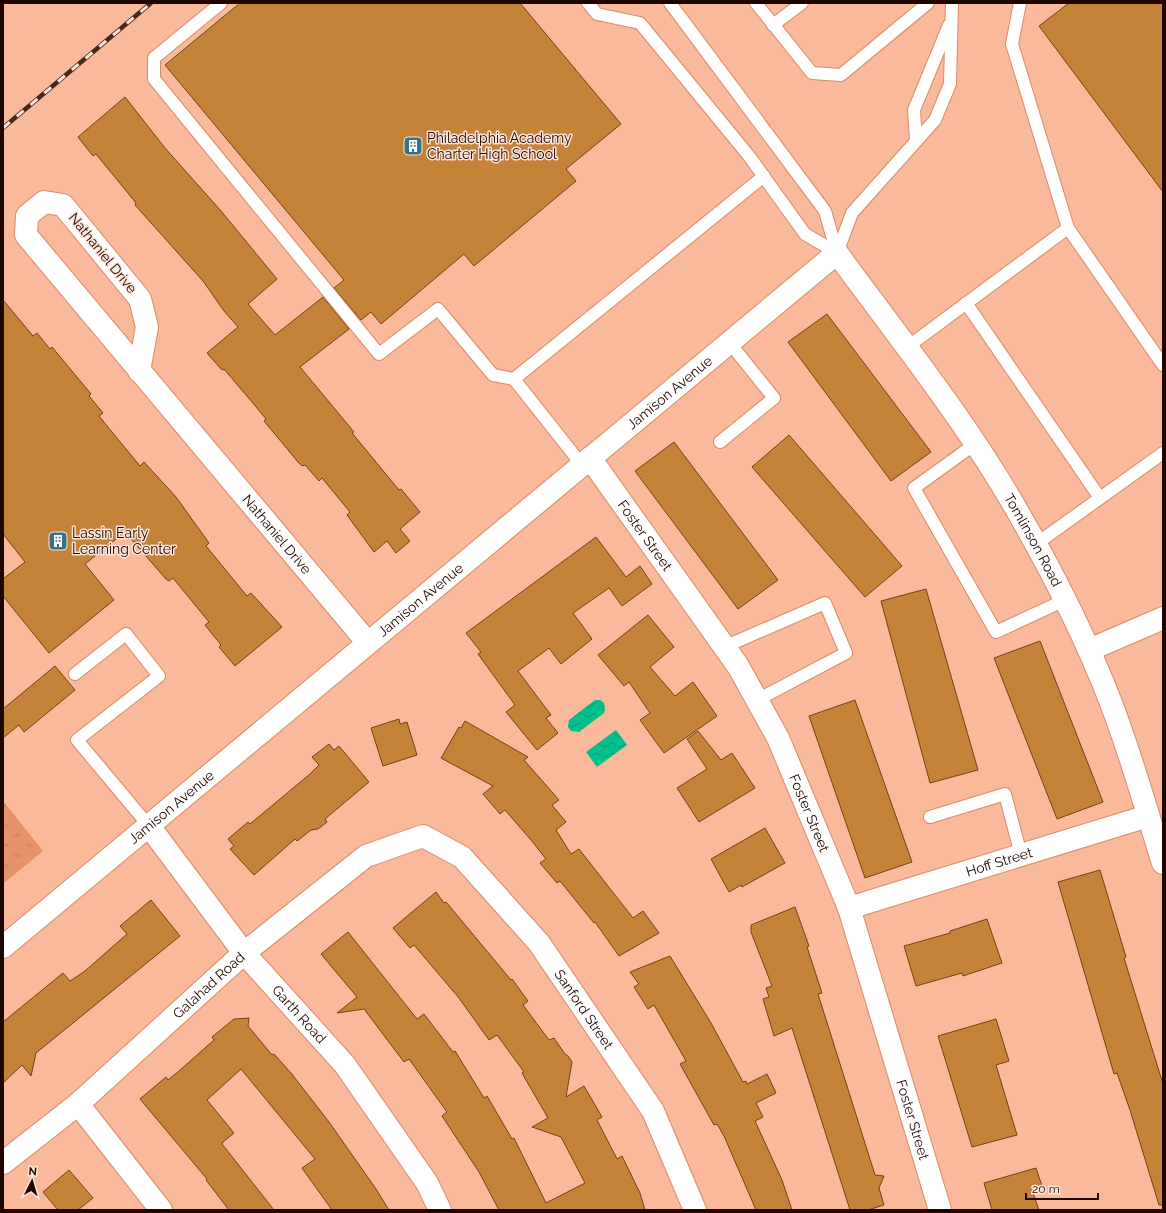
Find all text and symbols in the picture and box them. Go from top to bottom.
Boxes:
place label: Philadelphia Academy Charter High School [427,130,572,162]
building icon: Philadelphia Academy Charter High School [402,135,424,157]
street label: Nathaniel Drive [66,210,140,296]
street label: Jamison Avenue [624,352,715,432]
street label: Nathaniel Drive [239,491,315,577]
street label: Tomlinson Road [1001,491,1065,589]
street label: Foster Street [615,497,676,574]
place label: Lassin Early Learning Center [72,525,176,557]
building icon: Lassin Early Learning Center [47,530,69,552]
street label: Jamison Avenue [375,560,466,640]
street label: Jamison Avenue [126,767,217,847]
street label: Foster Street [786,772,833,855]
street label: Hoff Street [964,844,1035,880]
street label: Galahad Road [170,949,248,1022]
street label: Sanford Street [551,966,617,1052]
street label: Garth Road [269,982,329,1047]
street label: Foster Street [893,1078,932,1162]
north arrow [12,1161,52,1201]
text: N [28,1165,38,1178]
scale bar [1026,1175,1098,1201]
text: 20 m [1032,1182,1060,1196]

